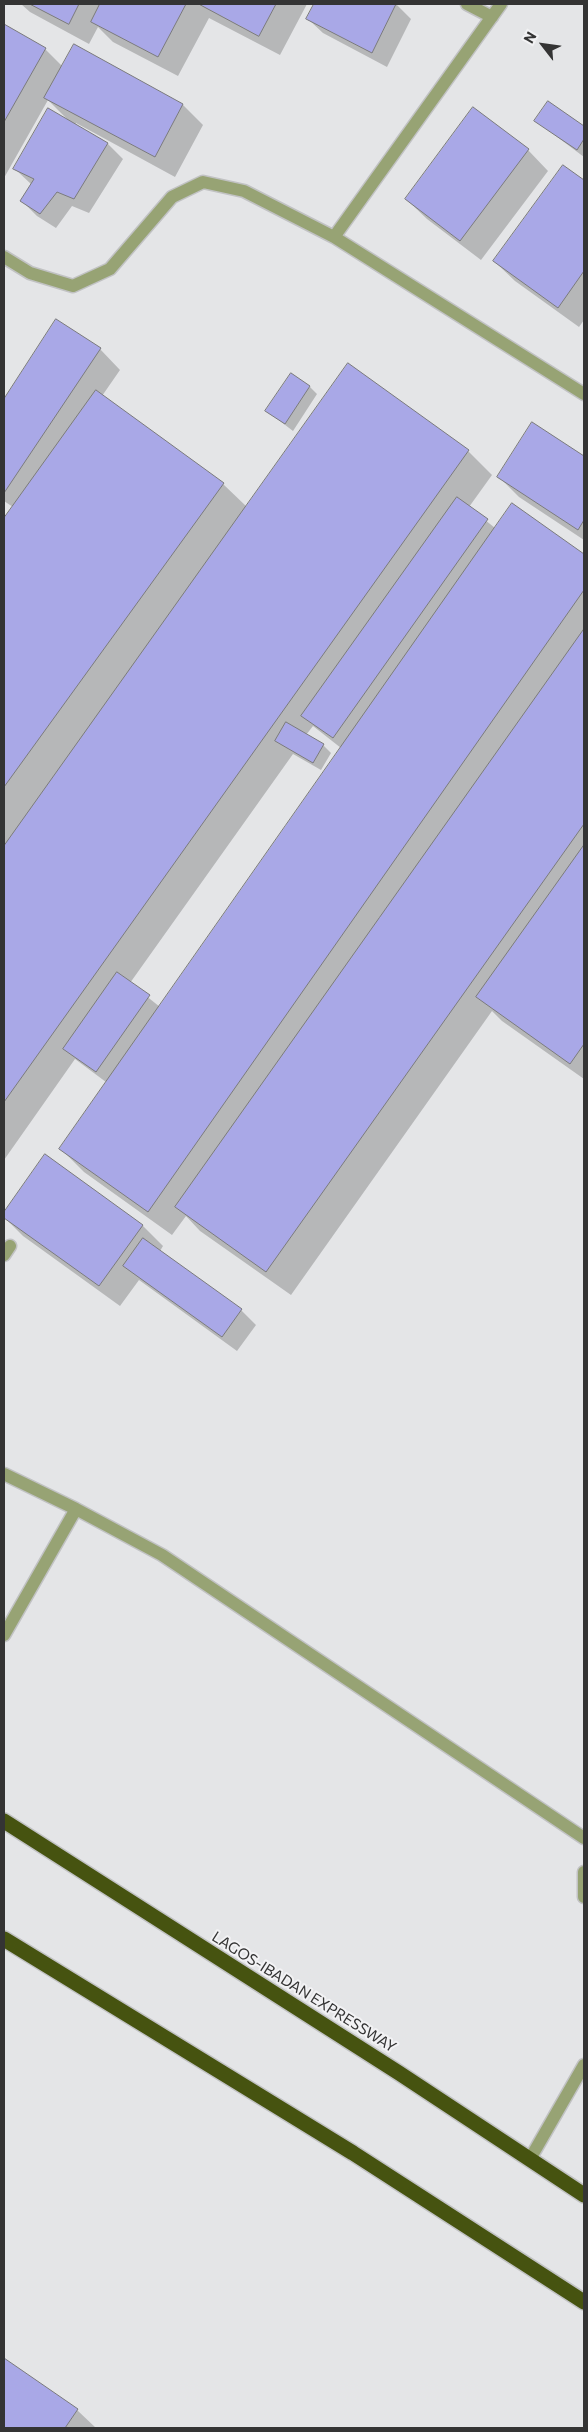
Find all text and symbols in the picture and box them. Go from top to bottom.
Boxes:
north arrow [518,20,568,70]
text: N [520,28,540,46]
street label: LAGOS-IBADAN EXPRESSWAY [209,1928,399,2056]

